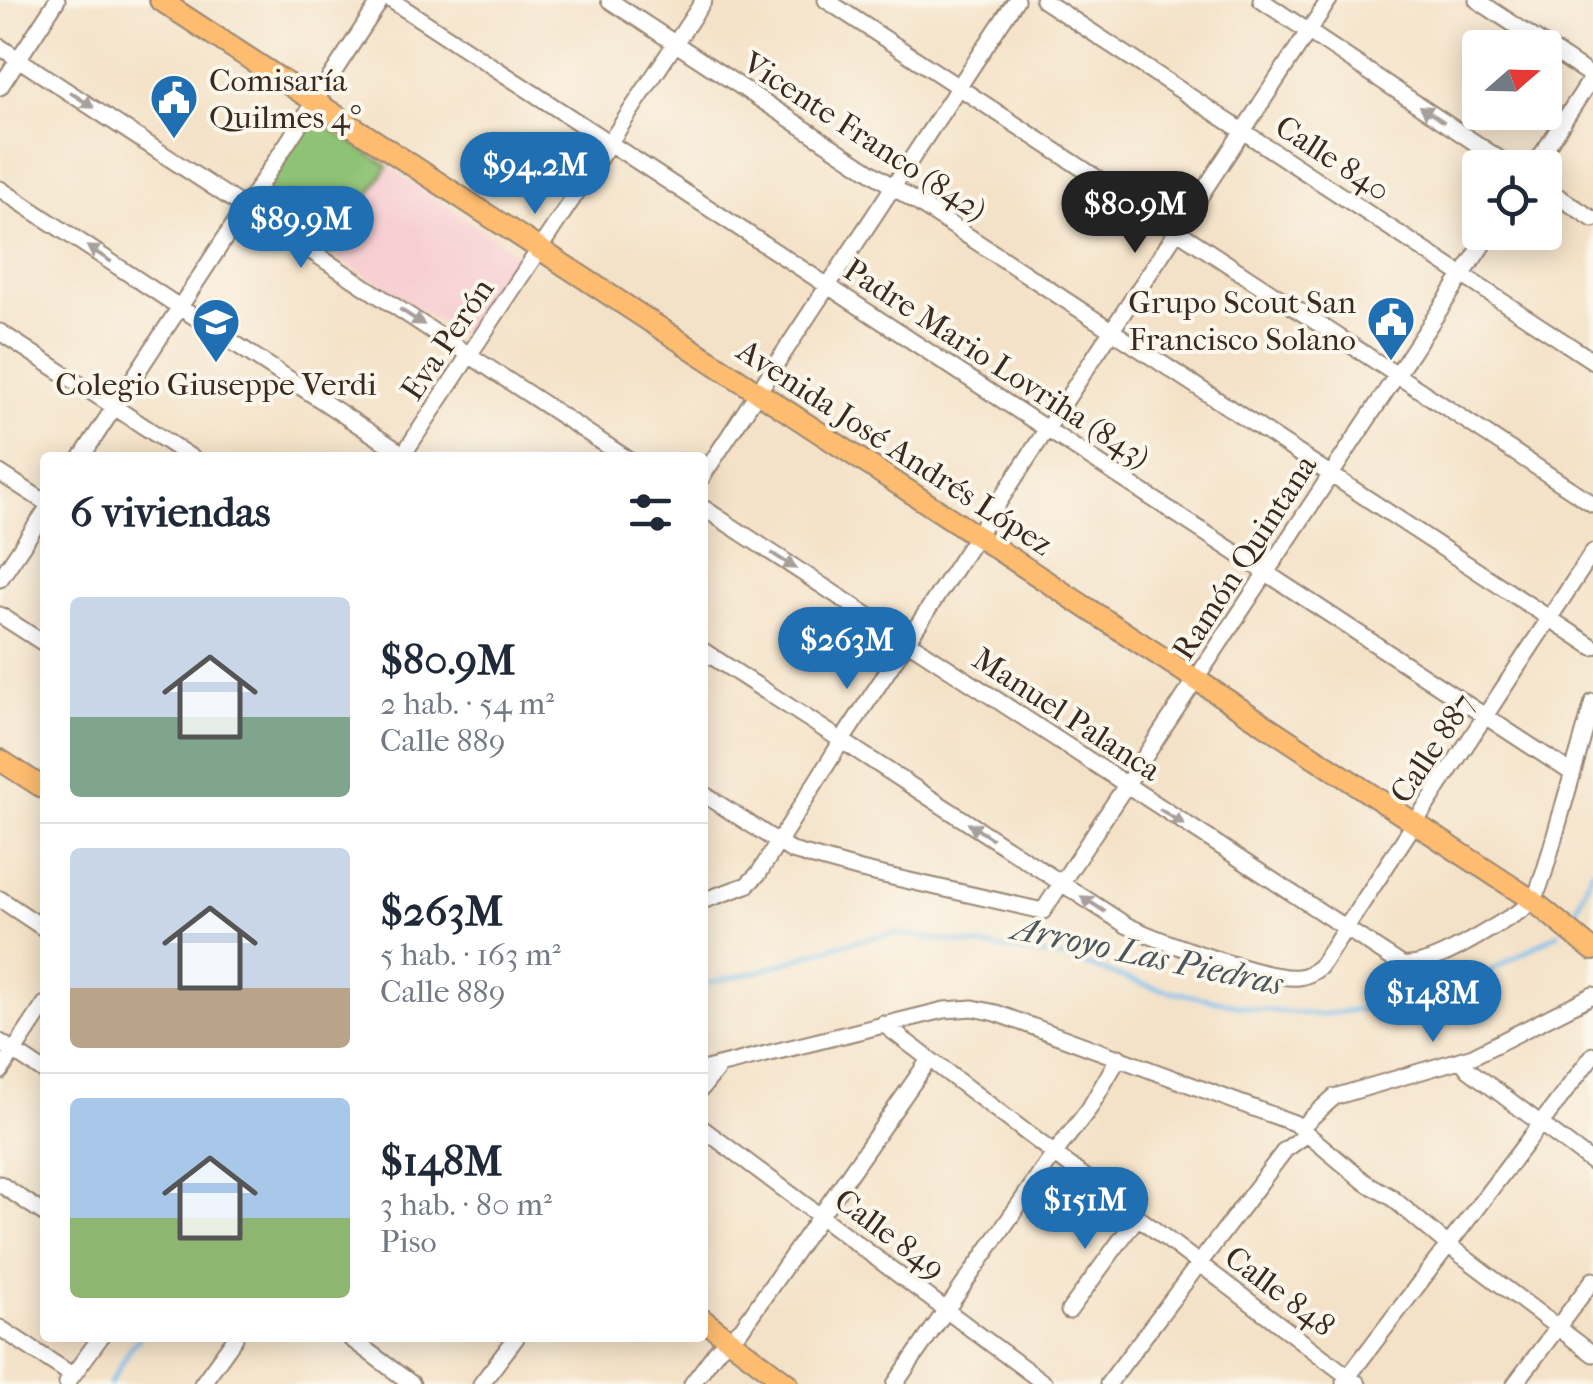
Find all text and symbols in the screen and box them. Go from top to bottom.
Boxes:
north arrow [1462,30,1562,130]
map controls [1462,30,1562,250]
street label: Vicente Franco (842) [735,43,993,229]
place label: Comisaría Quilmes 4° [209,62,362,136]
public building icon: Comisaría Quilmes 4° [148,72,200,140]
one-way arrow [68,91,95,109]
one-way arrow [1418,105,1445,123]
street label: Calle 840 [1269,108,1397,209]
pin: $94.2M [454,132,616,217]
text: $94.2M [482,146,588,183]
button: locate [1462,150,1562,250]
pin: $80.9M [1054,171,1216,256]
text: $80.9M [1083,185,1187,222]
pin: $89.9M [220,186,382,271]
text: $89.9M [250,200,352,237]
one-way arrow [85,245,112,263]
street label: Padre Mario Lovriha (843) [837,251,1156,476]
street label: Eva Perón [393,271,502,407]
place label: Grupo Scout San Francisco Solano [1128,284,1356,358]
public building icon: Grupo Scout San Francisco Solano [1365,294,1417,362]
school or university icon: Colegio Giuseppe Verdi [190,296,242,364]
one-way arrow [398,308,425,326]
street label: Avenida José Andrés López [729,331,1059,563]
place label: Colegio Giuseppe Verdi [55,366,377,403]
street label: Ramón Quintana [1164,447,1325,667]
icon: filters [623,485,678,540]
text: 6 viviendas [70,488,270,537]
one-way arrow [770,551,798,570]
pin: $263M [777,607,917,692]
text: $263M [800,621,894,658]
text: $80.9M [380,636,515,685]
icon: home [150,637,270,757]
street label: Manuel Palanca [966,640,1169,790]
text: 2 hab. · 54 m² [380,685,554,722]
street label: Calle 887 [1382,686,1482,810]
text: Calle 889 [380,722,505,759]
one-way arrow [1159,807,1186,825]
one-way arrow [966,822,994,840]
text: $263M [380,887,503,936]
icon: home [150,888,270,1008]
one-way arrow [1079,895,1106,913]
water label: Arroyo Las Piedras [1005,906,1288,1004]
text: 5 hab. · 163 m² [380,936,561,973]
pin: $148M [1363,960,1503,1045]
text: Calle 889 [380,973,505,1010]
text: $148M [1386,974,1480,1011]
text: $148M [380,1137,502,1186]
icon: home [150,1138,270,1258]
pin: $151M [1015,1167,1155,1252]
street label: Calle 849 [827,1181,952,1288]
text: $151M [1043,1181,1127,1218]
text: 3 hab. · 80 m² [380,1186,552,1223]
text: Piso [380,1223,437,1260]
street label: Calle 848 [1218,1238,1342,1345]

